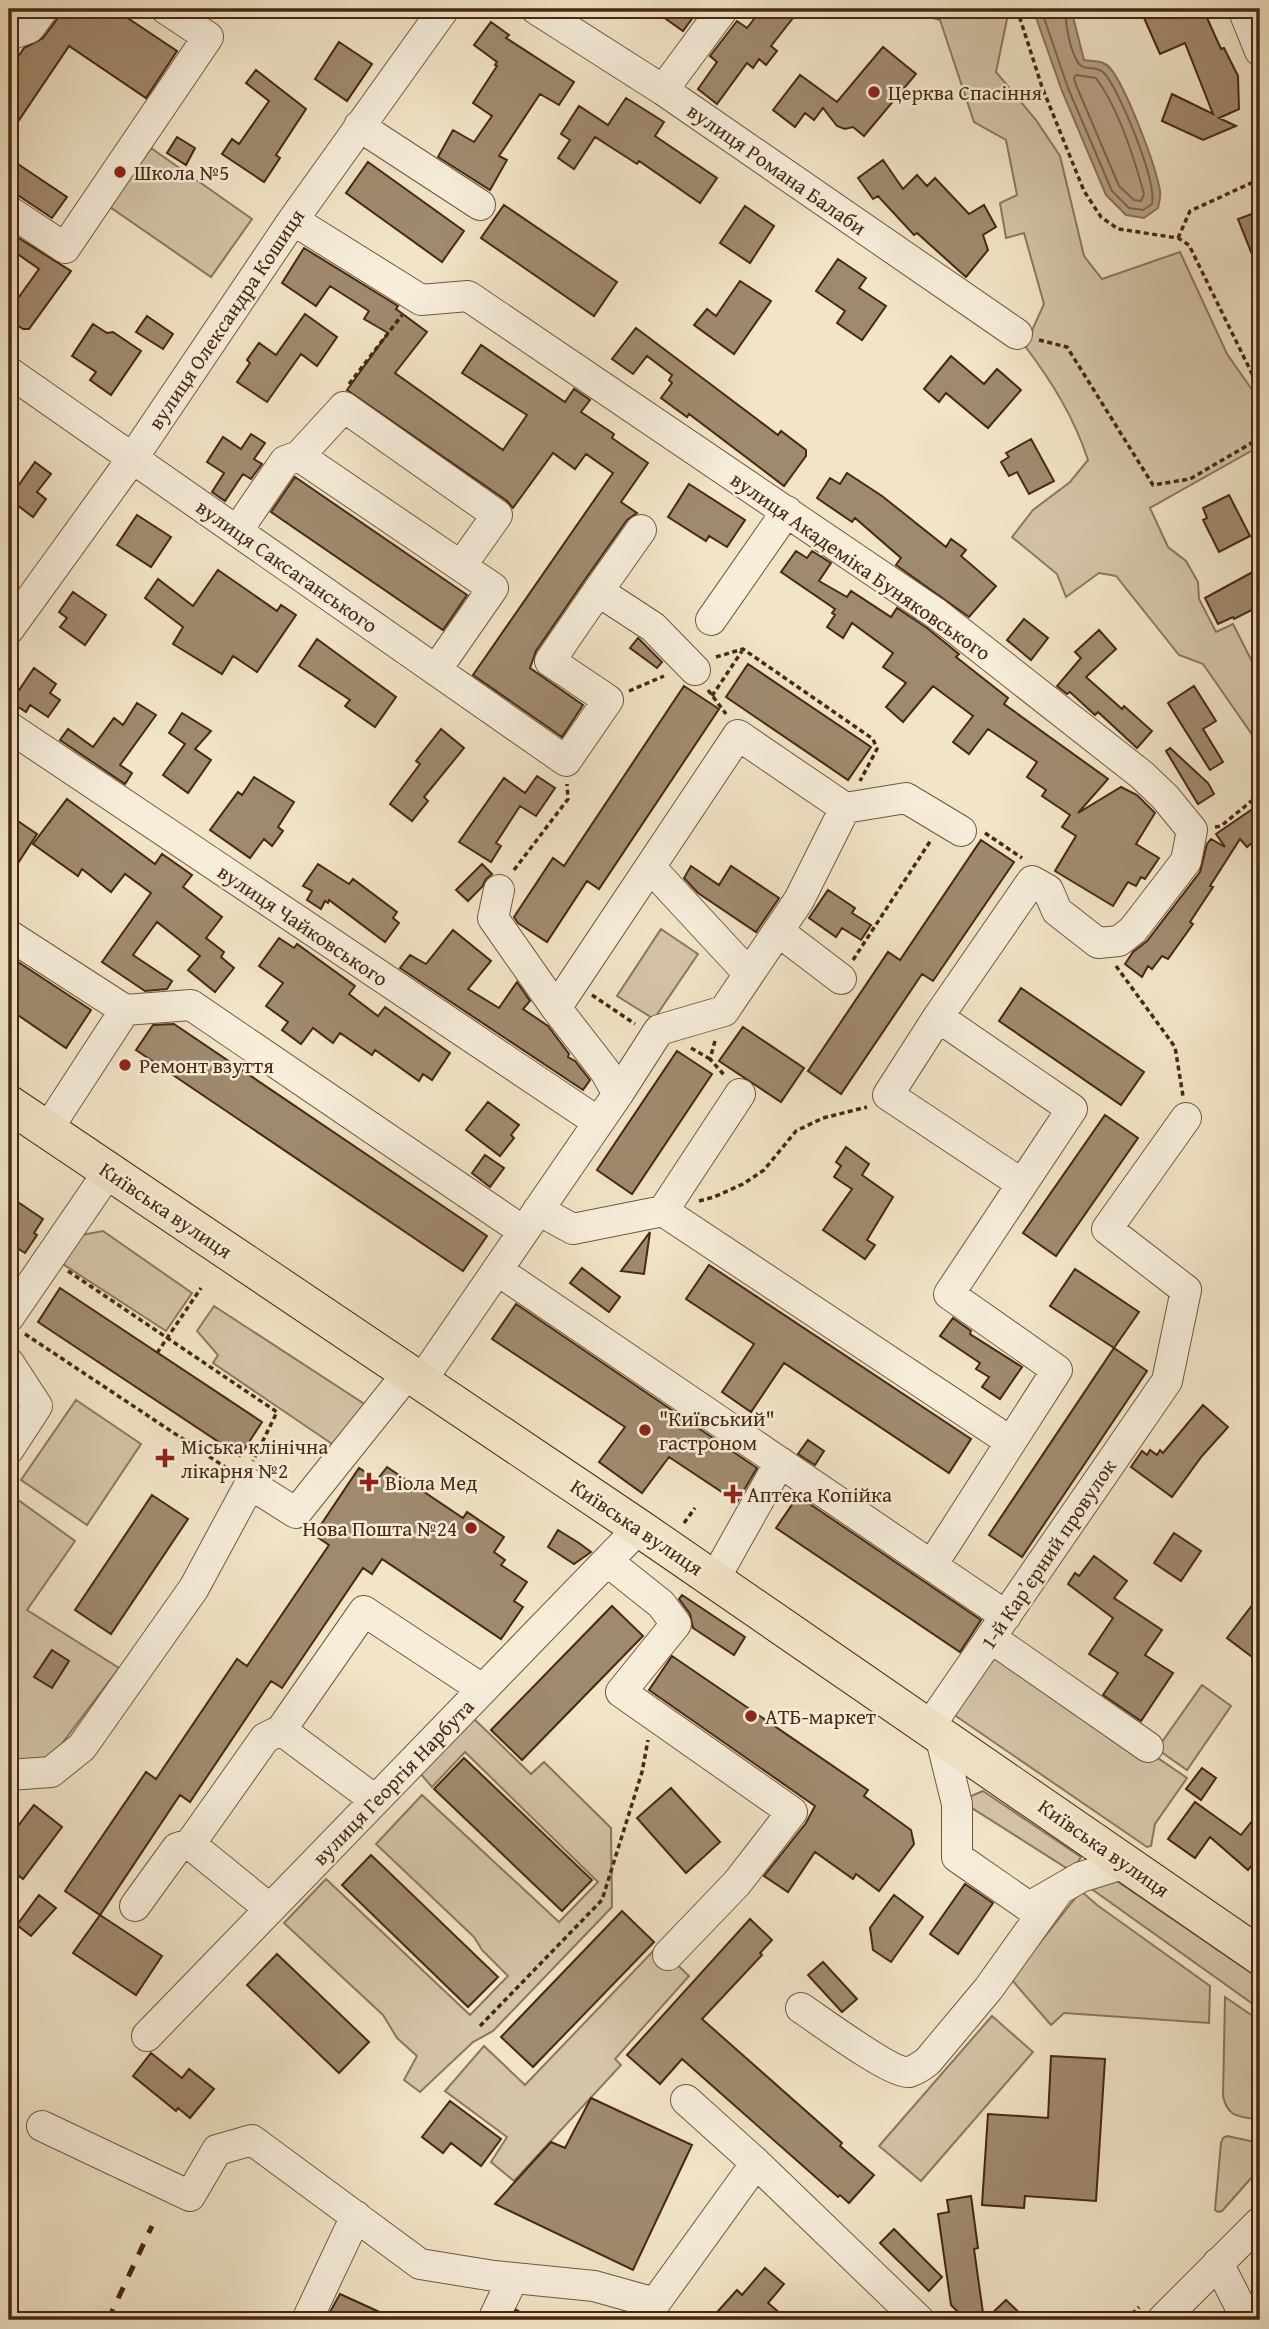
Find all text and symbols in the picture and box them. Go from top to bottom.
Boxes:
place label: Церква Спасіння [888,77,1042,108]
marker: Церква Спасіння [866,84,882,100]
street label: вулиця Романа Балаби [681,95,873,243]
place label: Школа №5 [134,157,229,188]
marker: Школа №5 [112,164,128,180]
street label: вулиця Олександра Кошиця [140,202,312,436]
street label: вулиця Академіка Буняковського [724,464,998,668]
street label: вулиця Саксаганського [190,492,384,640]
street label: вулиця Чайковського [211,856,395,994]
place label: Ремонт взуття [139,1050,274,1081]
marker: Ремонт взуття [117,1057,133,1073]
street label: Київська вулиця [93,1154,239,1266]
place label: "Київський" гастроном [659,1403,775,1458]
marker: "Київський" гастроном [637,1422,653,1438]
place label: Міська клінічна лікарня №2 [181,1431,328,1486]
marker: Міська клінічна лікарня №2 [155,1448,175,1468]
street label: 1-й Карʼєрний провулок [973,1452,1123,1656]
place label: Віола Мед [385,1467,478,1498]
street label: Київська вулиця [564,1471,710,1583]
marker: Віола Мед [359,1472,379,1492]
place label: Аптека Копійка [747,1479,892,1510]
marker: Аптека Копійка [725,1486,741,1502]
place label: Нова Пошта №24 [303,1513,457,1544]
marker: Нова Пошта №24 [463,1520,479,1536]
street label: вулиця Георгія Нарбута [305,1692,481,1872]
place label: АТБ-маркет [765,1701,876,1732]
marker: АТБ-маркет [743,1708,759,1724]
street label: Київська вулиця [1032,1791,1176,1905]

